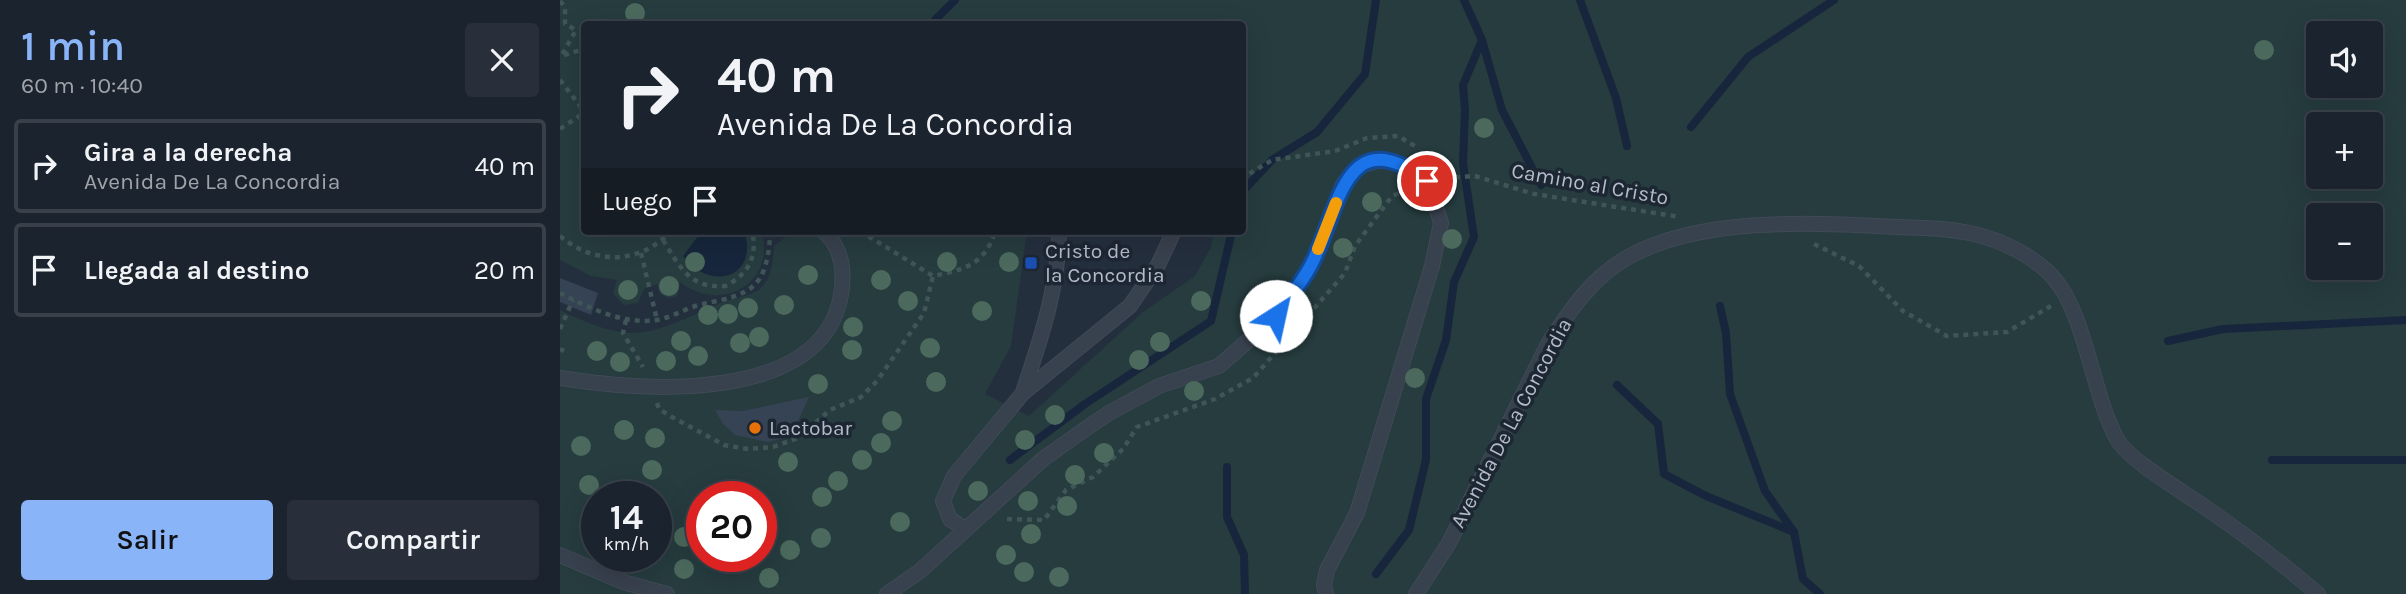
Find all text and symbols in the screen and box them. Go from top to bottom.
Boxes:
text: 1 min [21,21,125,71]
map controls [2306,21,2383,280]
button: sound [2306,21,2383,98]
button: close [465,23,539,97]
text: 40 m [717,47,836,104]
icon: right [602,49,693,140]
text: 60 m · 10:40 [21,72,143,99]
text: Avenida De La Concordia [717,106,1074,143]
button: + [2306,112,2383,189]
text: Gira a la derecha [84,137,293,168]
icon: right [25,147,63,185]
text: 40 m [475,151,535,182]
pin [1397,151,1457,211]
street label: Camino al Cristo [1510,158,1670,210]
icon: arrive [1408,162,1446,200]
text: Avenida De La Concordia [84,168,340,195]
icon: arrive [686,182,724,220]
text: Luego [602,186,672,217]
button: − [2306,203,2383,280]
place label: Cristo de la Concordia [1045,239,1165,287]
icon: arrive [25,251,63,289]
text: Llegada al destino [84,255,310,286]
text: 20 m [474,255,535,286]
marker: Cristo de la Concordia [1023,255,1039,271]
position arrow [1239,279,1313,353]
street label: Avenida De La Concordia [1445,314,1577,532]
place label: Lactobar [769,416,853,440]
marker: Lactobar [747,420,763,436]
speed limit sign: 20 [686,481,777,572]
text: 14 [610,497,643,538]
button: Salir [21,500,273,580]
button: Compartir [287,500,539,580]
text: km/h [604,533,649,555]

